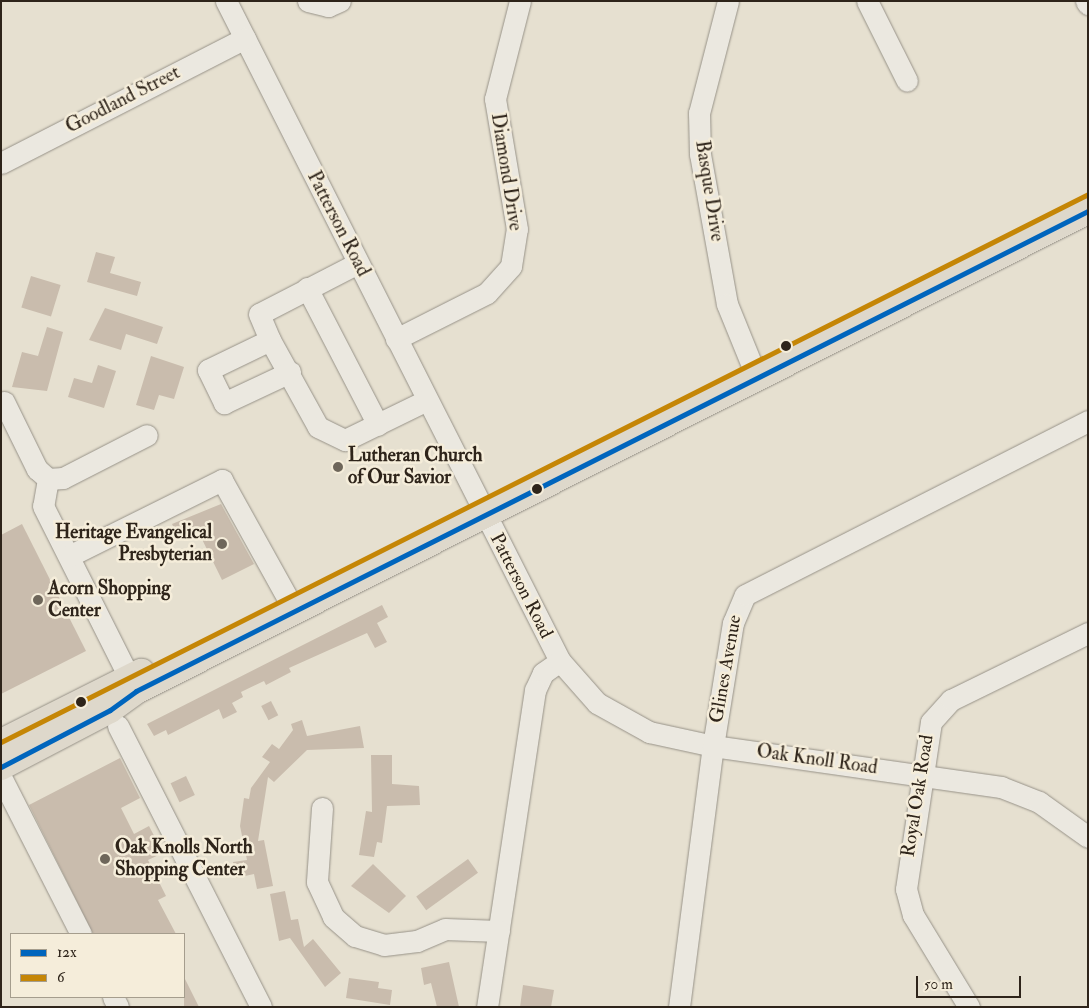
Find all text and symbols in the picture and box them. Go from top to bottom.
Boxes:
street label: Goodland Street [62,61,184,139]
street label: Diamond Drive [485,112,527,232]
street label: Basque Drive [690,139,728,243]
street label: Patterson Road [302,168,374,280]
unlabelled marker [781,341,791,351]
place label: Lutheran Church of Our Savior [348,445,482,489]
marker: Lutheran Church of Our Savior [332,461,344,473]
unlabelled marker [532,484,542,494]
place label: Heritage Evangelical Presbyterian [55,522,212,566]
street label: Patterson Road [485,530,557,642]
marker: Heritage Evangelical Presbyterian [216,538,228,550]
place label: Acorn Shopping Center [48,578,171,622]
marker: Acorn Shopping Center [32,594,44,606]
street label: Glines Avenue [705,613,747,725]
unlabelled marker [76,697,86,707]
street label: Royal Oak Road [897,733,939,859]
street label: Oak Knoll Road [755,740,879,780]
place label: Oak Knolls North Shopping Center [115,837,253,881]
marker: Oak Knolls North Shopping Center [99,853,111,865]
legend [10,933,185,998]
text: 12x [57,943,77,962]
scale bar [919,966,1024,998]
text: 6 [57,968,65,987]
text: 50 m [924,975,953,994]

